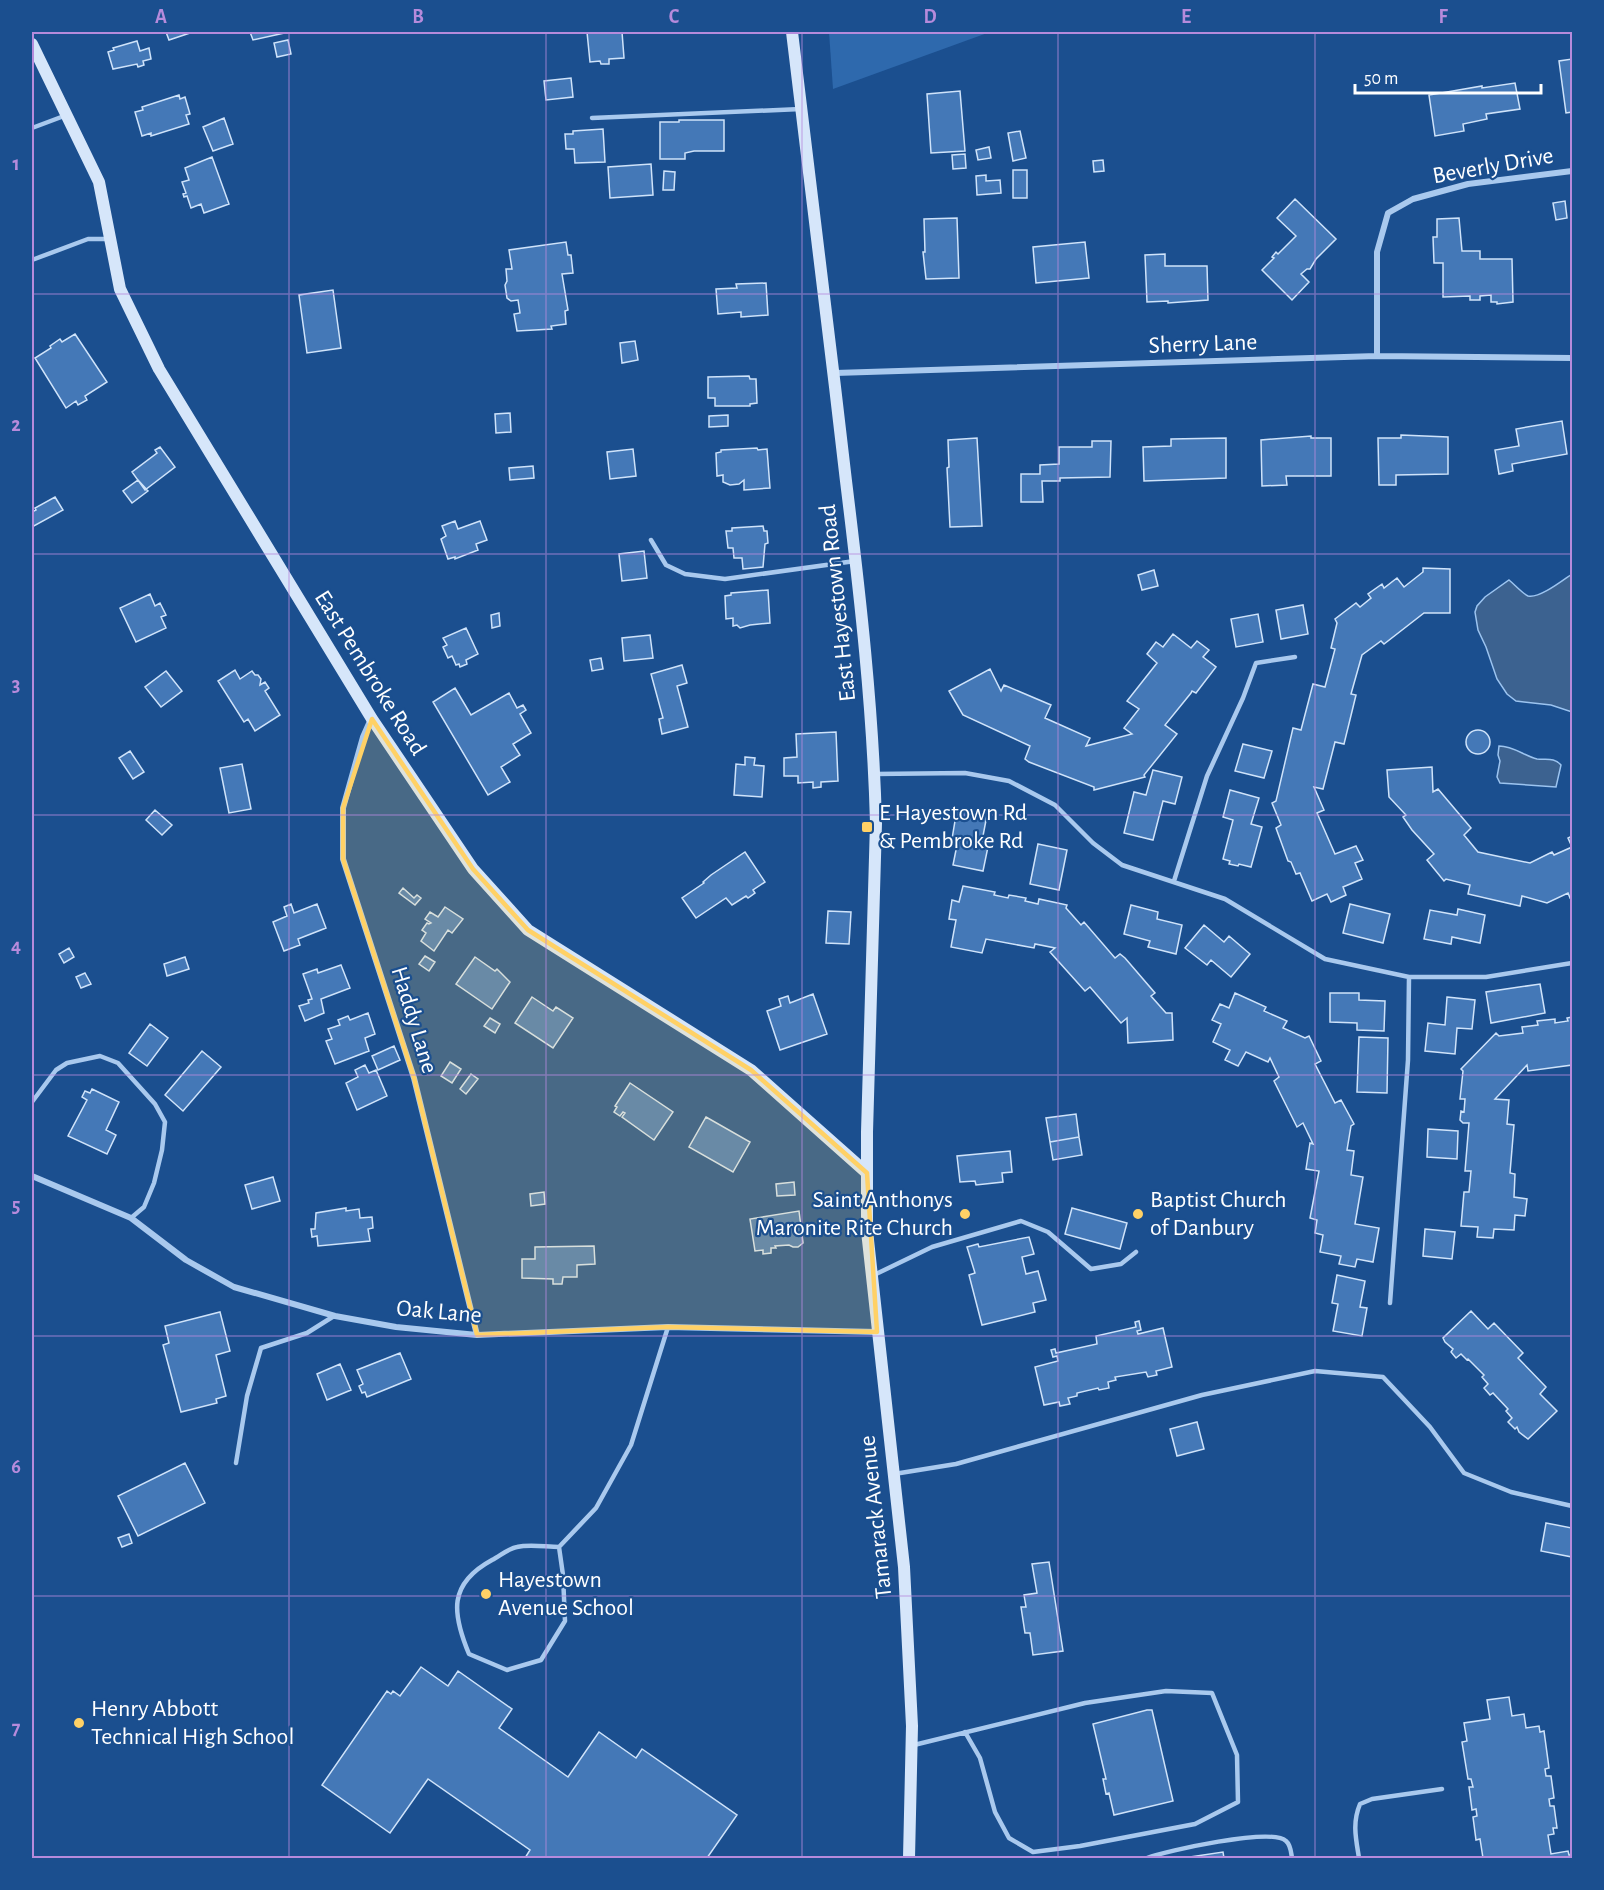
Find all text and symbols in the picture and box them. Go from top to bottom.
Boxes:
text: A [155,7,167,27]
text: B [412,7,424,27]
text: C [669,7,680,27]
text: D [923,7,937,27]
text: E [1181,7,1191,27]
text: F [1438,7,1448,27]
scale bar [1355,57,1541,95]
text: 50 m [1364,70,1398,88]
street label: Beverly Drive [1431,144,1555,188]
text: 1 [12,154,20,174]
street label: Sherry Lane [1148,330,1258,358]
text: 2 [11,415,21,435]
street label: East Hayestown Road [816,503,860,703]
street label: East Pembroke Road [310,586,430,760]
text: 3 [12,675,20,695]
place label: E Hayestown Rd & Pembroke Rd [879,801,1027,853]
marker: E Hayestown Rd & Pembroke Rd [860,820,874,834]
text: 4 [11,936,21,956]
street label: Haddy Lane [386,964,442,1076]
place label: Saint Anthonys Maronite Rite Church [756,1188,953,1240]
place label: Baptist Church of Danbury [1150,1188,1287,1240]
text: 5 [12,1196,20,1216]
marker: Saint Anthonys Maronite Rite Church [958,1207,972,1221]
marker: Baptist Church of Danbury [1131,1207,1145,1221]
street label: Oak Lane [395,1296,483,1328]
street label: Tamarack Avenue [856,1434,896,1600]
text: 6 [11,1457,21,1477]
place label: Hayestown Avenue School [498,1568,634,1620]
marker: Hayestown Avenue School [479,1587,493,1601]
place label: Henry Abbott Technical High School [91,1697,294,1749]
marker: Henry Abbott Technical High School [72,1716,86,1730]
text: 7 [12,1718,21,1738]

